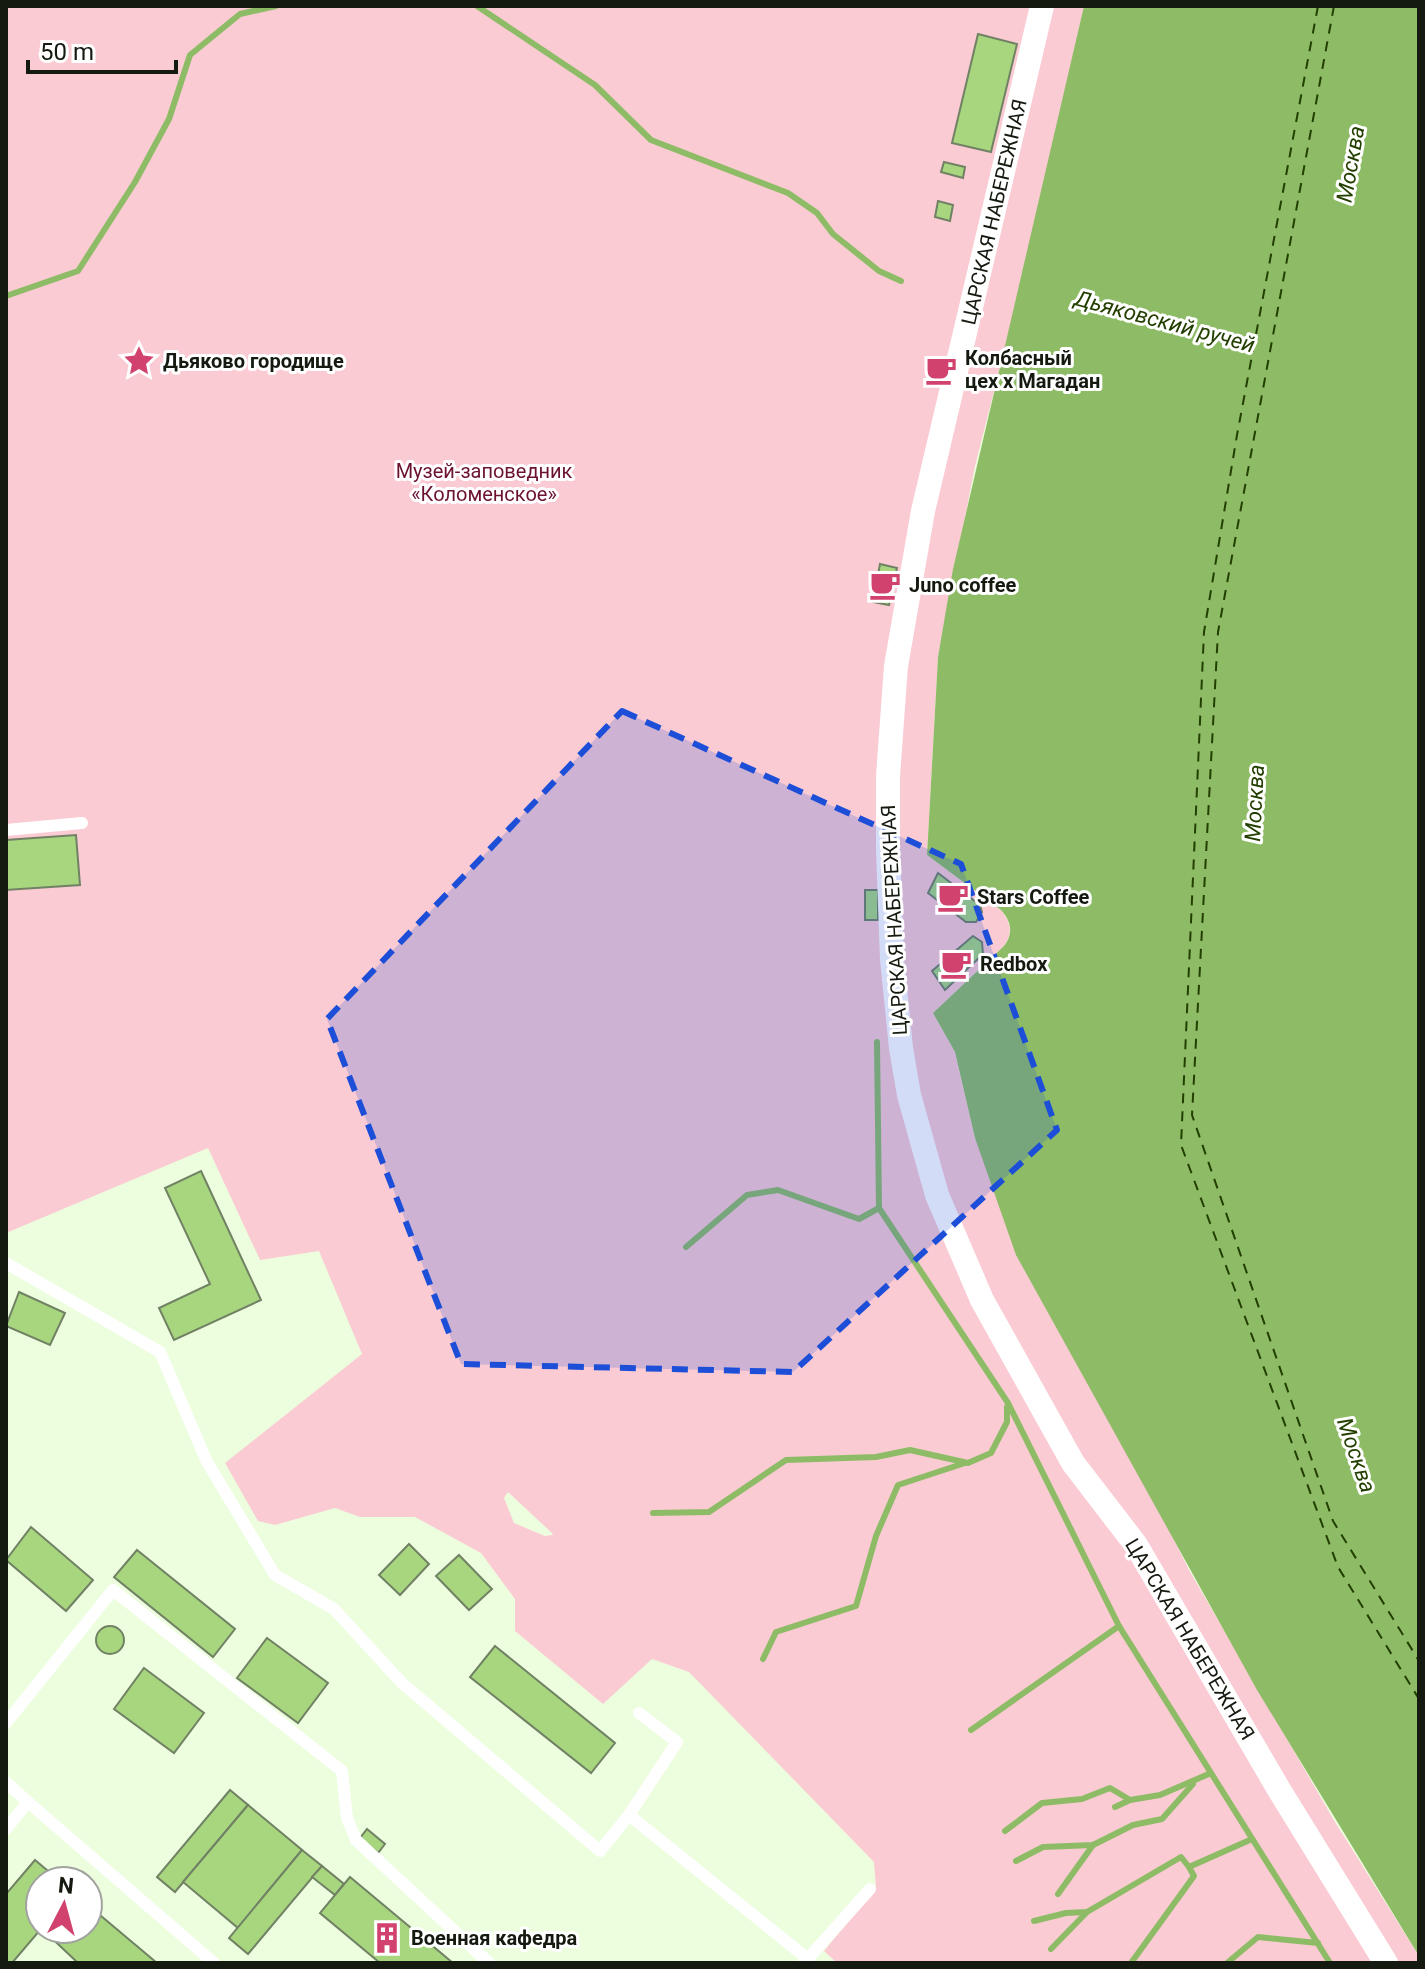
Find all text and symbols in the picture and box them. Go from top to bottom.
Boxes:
scale bar [28,24,176,74]
text: 50 m [40,38,94,66]
street label: ЦАРСКАЯ НАБЕРЕЖНАЯ [956,97,1032,327]
water label: Москва [1331,124,1370,204]
water label: Дьяковский ручей [1070,285,1257,357]
place icon: Дьяково городище [122,344,156,378]
place label: Колбасный цех x Магадан [965,346,1100,393]
place label: Дьяково городище [163,349,344,373]
cafe icon: Колбасный цех x Магадан [924,353,958,387]
park label: Музей-заповедник «Коломенское» [396,459,573,506]
cafe icon: Juno coffee [868,568,902,602]
place label: Juno coffee [909,573,1016,597]
water label: Москва [1240,764,1269,842]
street label: ЦАРСКАЯ НАБЕРЕЖНАЯ [876,804,912,1036]
cafe icon: Stars Coffee [936,880,970,914]
place label: Stars Coffee [977,885,1090,909]
cafe icon: Redbox [939,947,973,981]
place label: Redbox [980,952,1048,976]
water label: Москва [1332,1415,1381,1496]
street label: ЦАРСКАЯ НАБЕРЕЖНАЯ [1120,1534,1260,1744]
north arrow [24,1865,104,1945]
text: N [57,1872,75,1899]
building icon: Военная кафедра [370,1921,404,1955]
place label: Военная кафедра [411,1926,577,1950]

